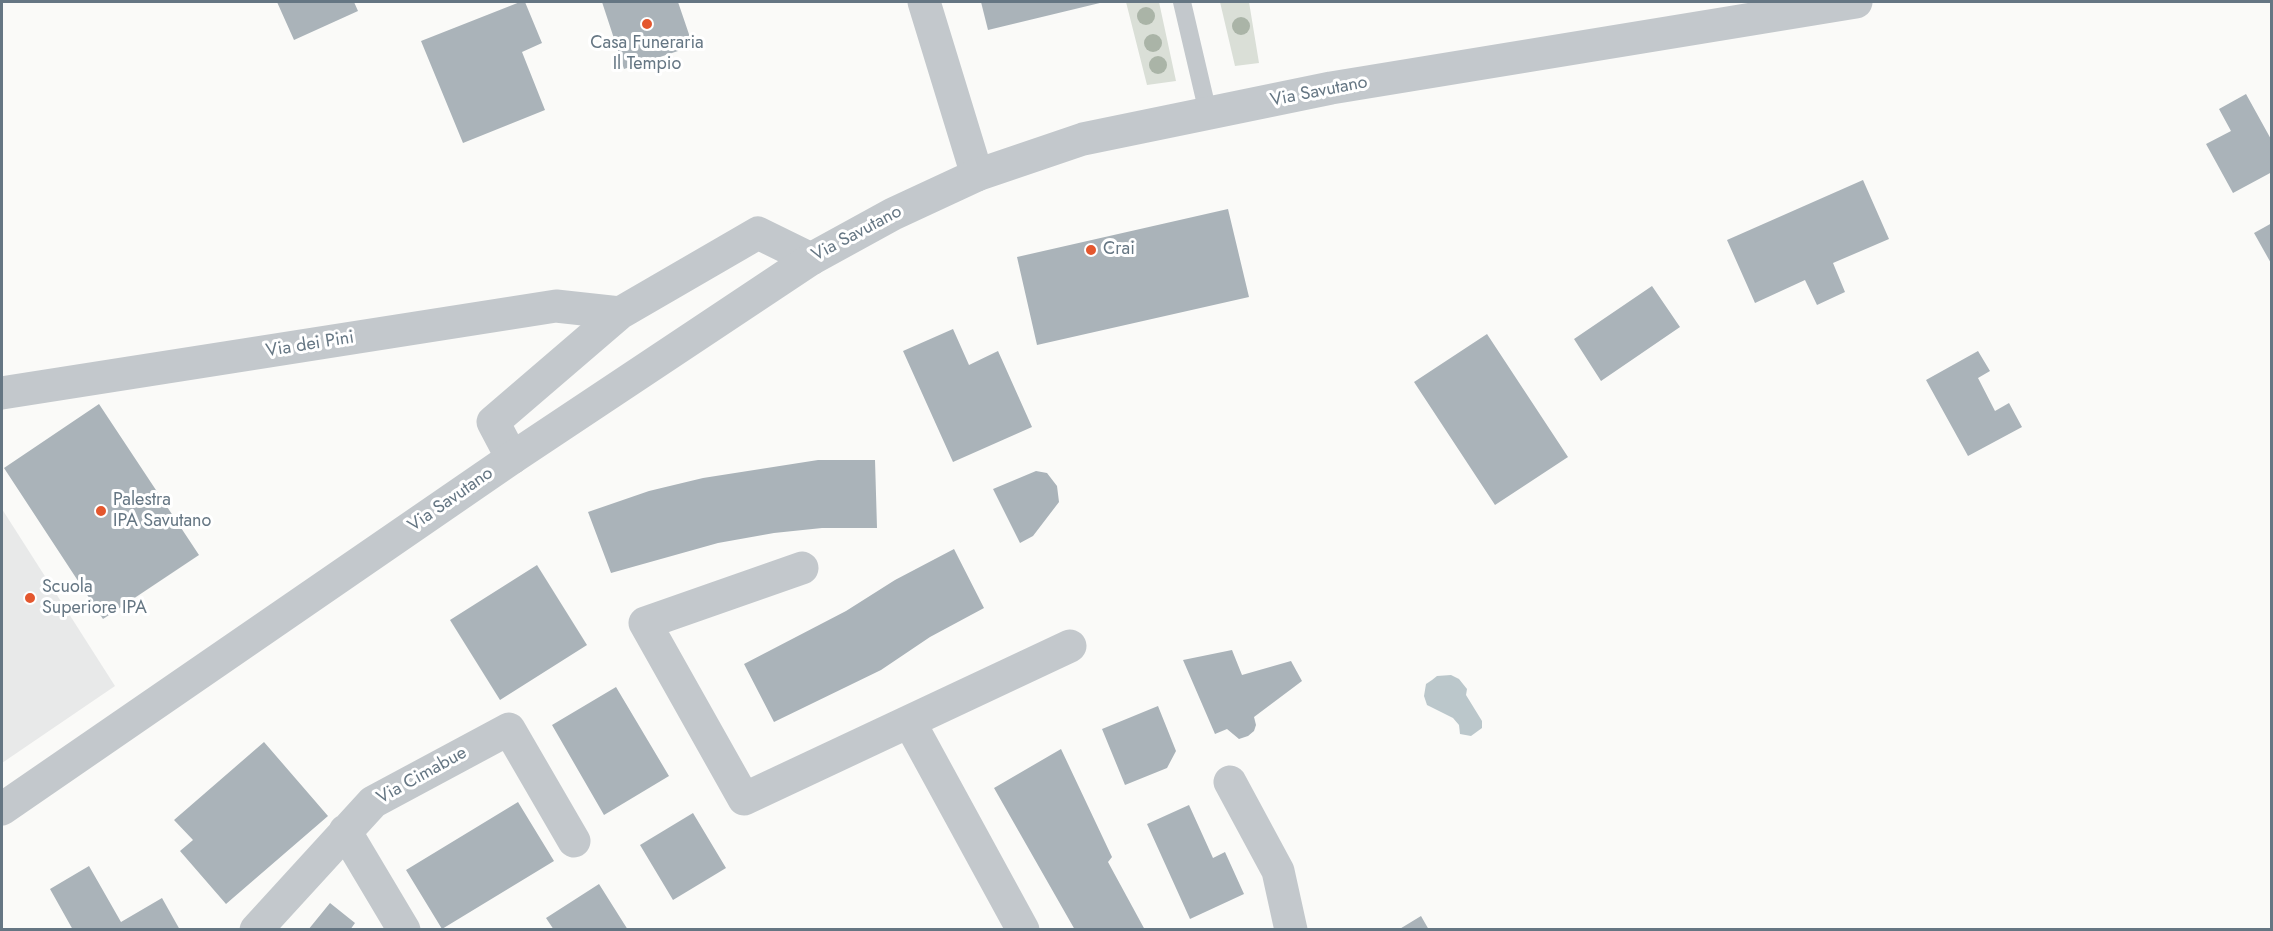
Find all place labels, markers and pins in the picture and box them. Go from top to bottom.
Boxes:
marker: Casa Funeraria Il Tempio [640,17,654,31]
place label: Casa Funeraria Il Tempio [590,33,704,76]
place label: Crai [1103,239,1135,261]
marker: Crai [1084,243,1098,257]
place label: Palestra IPA Savutano [113,490,211,532]
marker: Palestra IPA Savutano [94,504,108,518]
place label: Scuola Superiore IPA [42,577,147,620]
marker: Scuola Superiore IPA [23,591,37,605]

